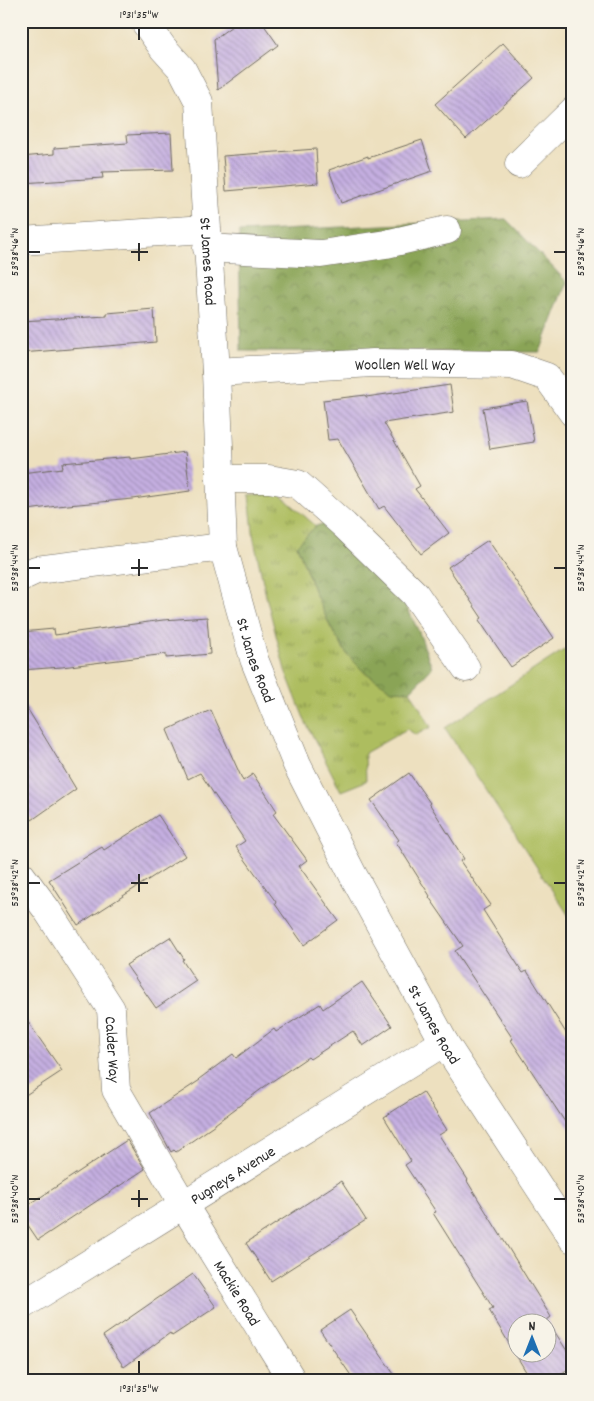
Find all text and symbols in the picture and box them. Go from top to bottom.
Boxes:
text: 1°31'35"W [120,7,159,24]
street label: St James Road [192,217,221,306]
text: 53°38'46"N [7,228,24,276]
text: 53°38'46"N [573,228,590,276]
street label: Woollen Well Way [354,354,455,378]
text: 53°38'44"N [7,544,24,592]
text: 53°38'44"N [573,544,590,592]
street label: St James Road [229,616,280,707]
text: 53°38'42"N [7,859,24,907]
text: 53°38'42"N [573,859,590,907]
street label: St James Road [401,981,465,1070]
street label: Calder Way [97,1016,125,1084]
street label: Pugneys Avenue [187,1141,281,1212]
text: 53°38'40"N [7,1174,24,1223]
text: 53°38'40"N [573,1174,590,1223]
street label: Mackie Road [207,1257,265,1331]
north arrow [506,1314,556,1364]
text: N [529,1317,536,1337]
text: 1°31'35"W [120,1381,159,1398]

